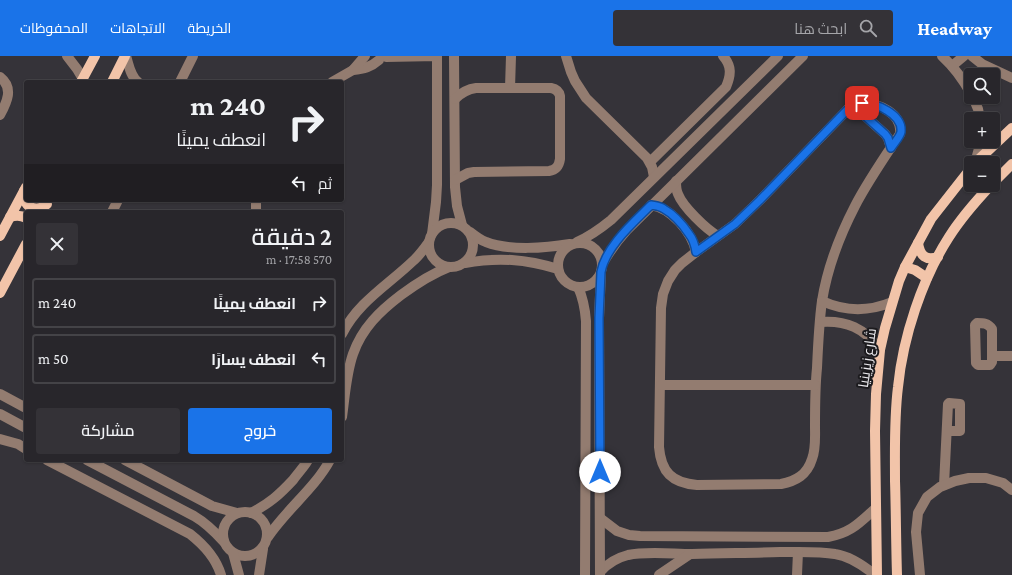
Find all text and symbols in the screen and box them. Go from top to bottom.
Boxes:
search box [613,10,893,46]
icon: search [857,17,879,39]
text: Headway [917,18,992,39]
text: المحفوظات [20,20,88,36]
text: الاتجاهات [110,20,166,36]
text: الخريطة [188,20,231,36]
text: ابحث هنا [794,21,847,37]
map controls [964,68,1000,192]
button: search [964,68,1000,104]
pin [845,86,879,120]
text: 240 m [191,90,266,121]
icon: arrive [851,92,873,114]
icon: right [280,96,332,148]
button: + [964,112,1000,148]
text: انعطف يمينًا [176,130,266,150]
button: − [964,156,1000,192]
icon: left [288,172,310,194]
text: ثم [318,176,332,192]
button: close [36,223,78,265]
text: 2 دقيقة [252,223,332,250]
text: 570 m · 17:58 [266,252,332,267]
icon: right [308,292,330,314]
text: 240 m [38,295,76,311]
text: انعطف يمينًا [213,296,296,312]
street label: شارع زيزينيا [855,327,880,389]
icon: left [308,348,330,370]
text: 50 m [38,351,68,367]
text: انعطف يسارًا [211,352,296,368]
button: مشاركة [36,408,180,454]
button: خروج [188,408,332,454]
position arrow [579,451,621,493]

